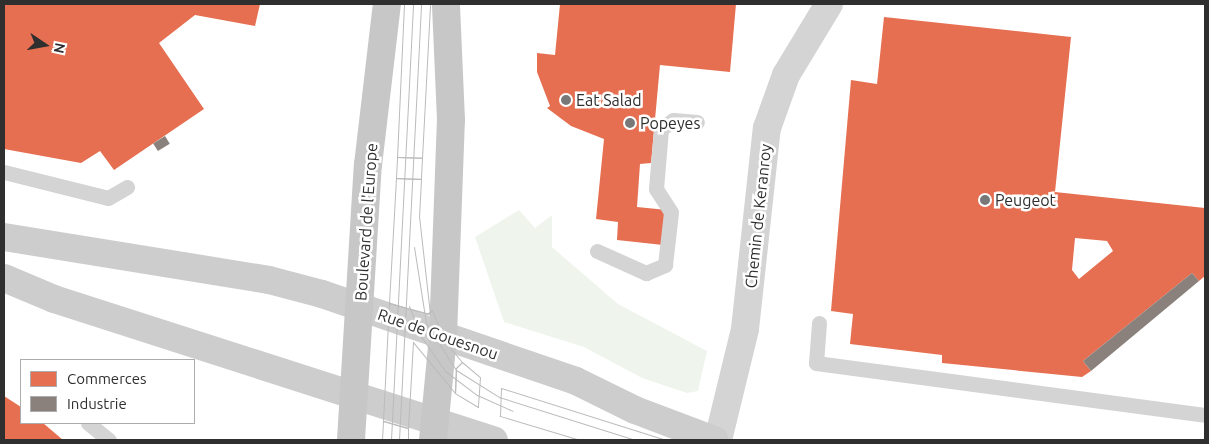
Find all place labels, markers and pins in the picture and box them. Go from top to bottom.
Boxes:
place label: Eat Salad [576,90,642,110]
marker: Eat Salad [560,94,572,106]
place label: Popeyes [640,113,700,133]
marker: Popeyes [624,117,636,129]
place label: Peugeot [995,190,1056,210]
marker: Peugeot [979,194,991,206]

